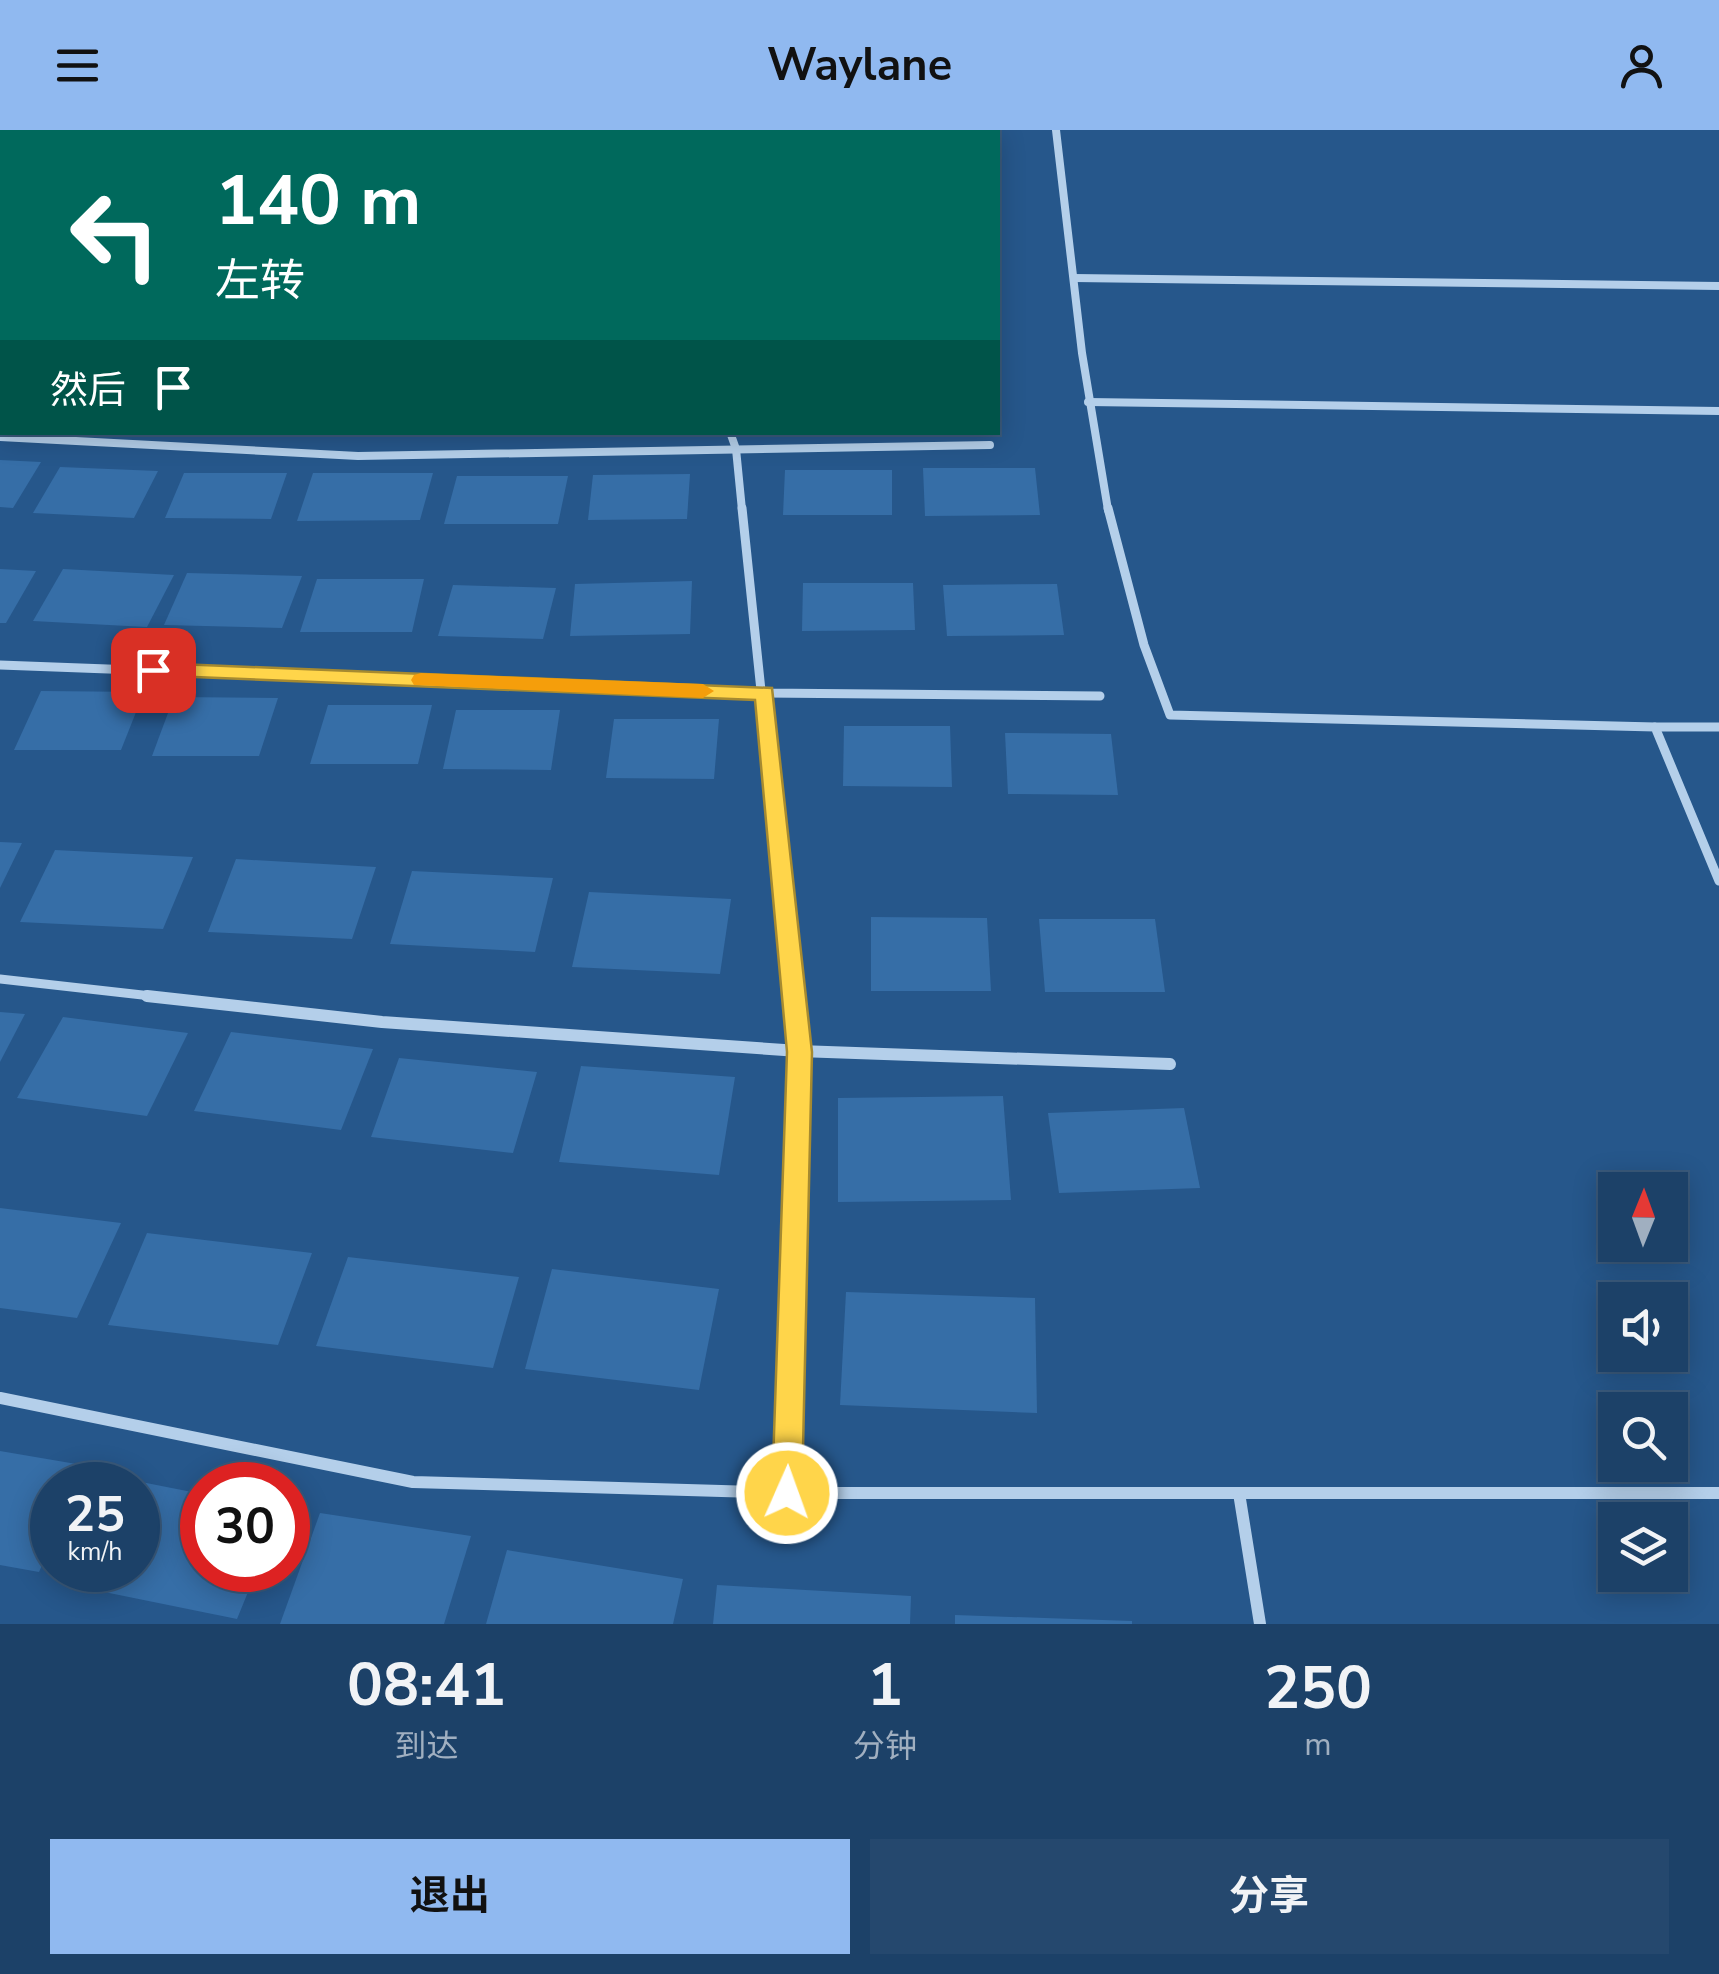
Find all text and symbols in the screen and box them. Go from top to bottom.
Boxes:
text: Waylane [767,35,952,96]
icon: menu [50,38,105,93]
icon: person [1614,38,1669,93]
text: 140 m [215,153,421,249]
icon: left [50,170,180,300]
text: 左转 [215,251,305,312]
icon: arrive [146,360,201,415]
text: 然后 [50,365,126,416]
pin [111,628,196,713]
icon: arrive [126,643,181,698]
north arrow [1598,1172,1688,1262]
map controls [1598,1172,1688,1592]
button: sound [1598,1282,1688,1372]
button: search [1598,1392,1688,1482]
position arrow [735,1441,839,1545]
speed limit sign: 30 [180,1462,310,1592]
text: 25 [65,1480,125,1549]
button: layers [1598,1502,1688,1592]
text: km/h [67,1535,123,1569]
text: 08:41 [347,1644,506,1726]
text: 1 [867,1644,903,1726]
text: 250 [1264,1647,1372,1729]
text: m [1304,1723,1332,1766]
text: 到达 [394,1725,458,1768]
text: 分钟 [853,1725,917,1768]
button: 退出 [50,1839,850,1954]
button: 分享 [870,1839,1669,1954]

